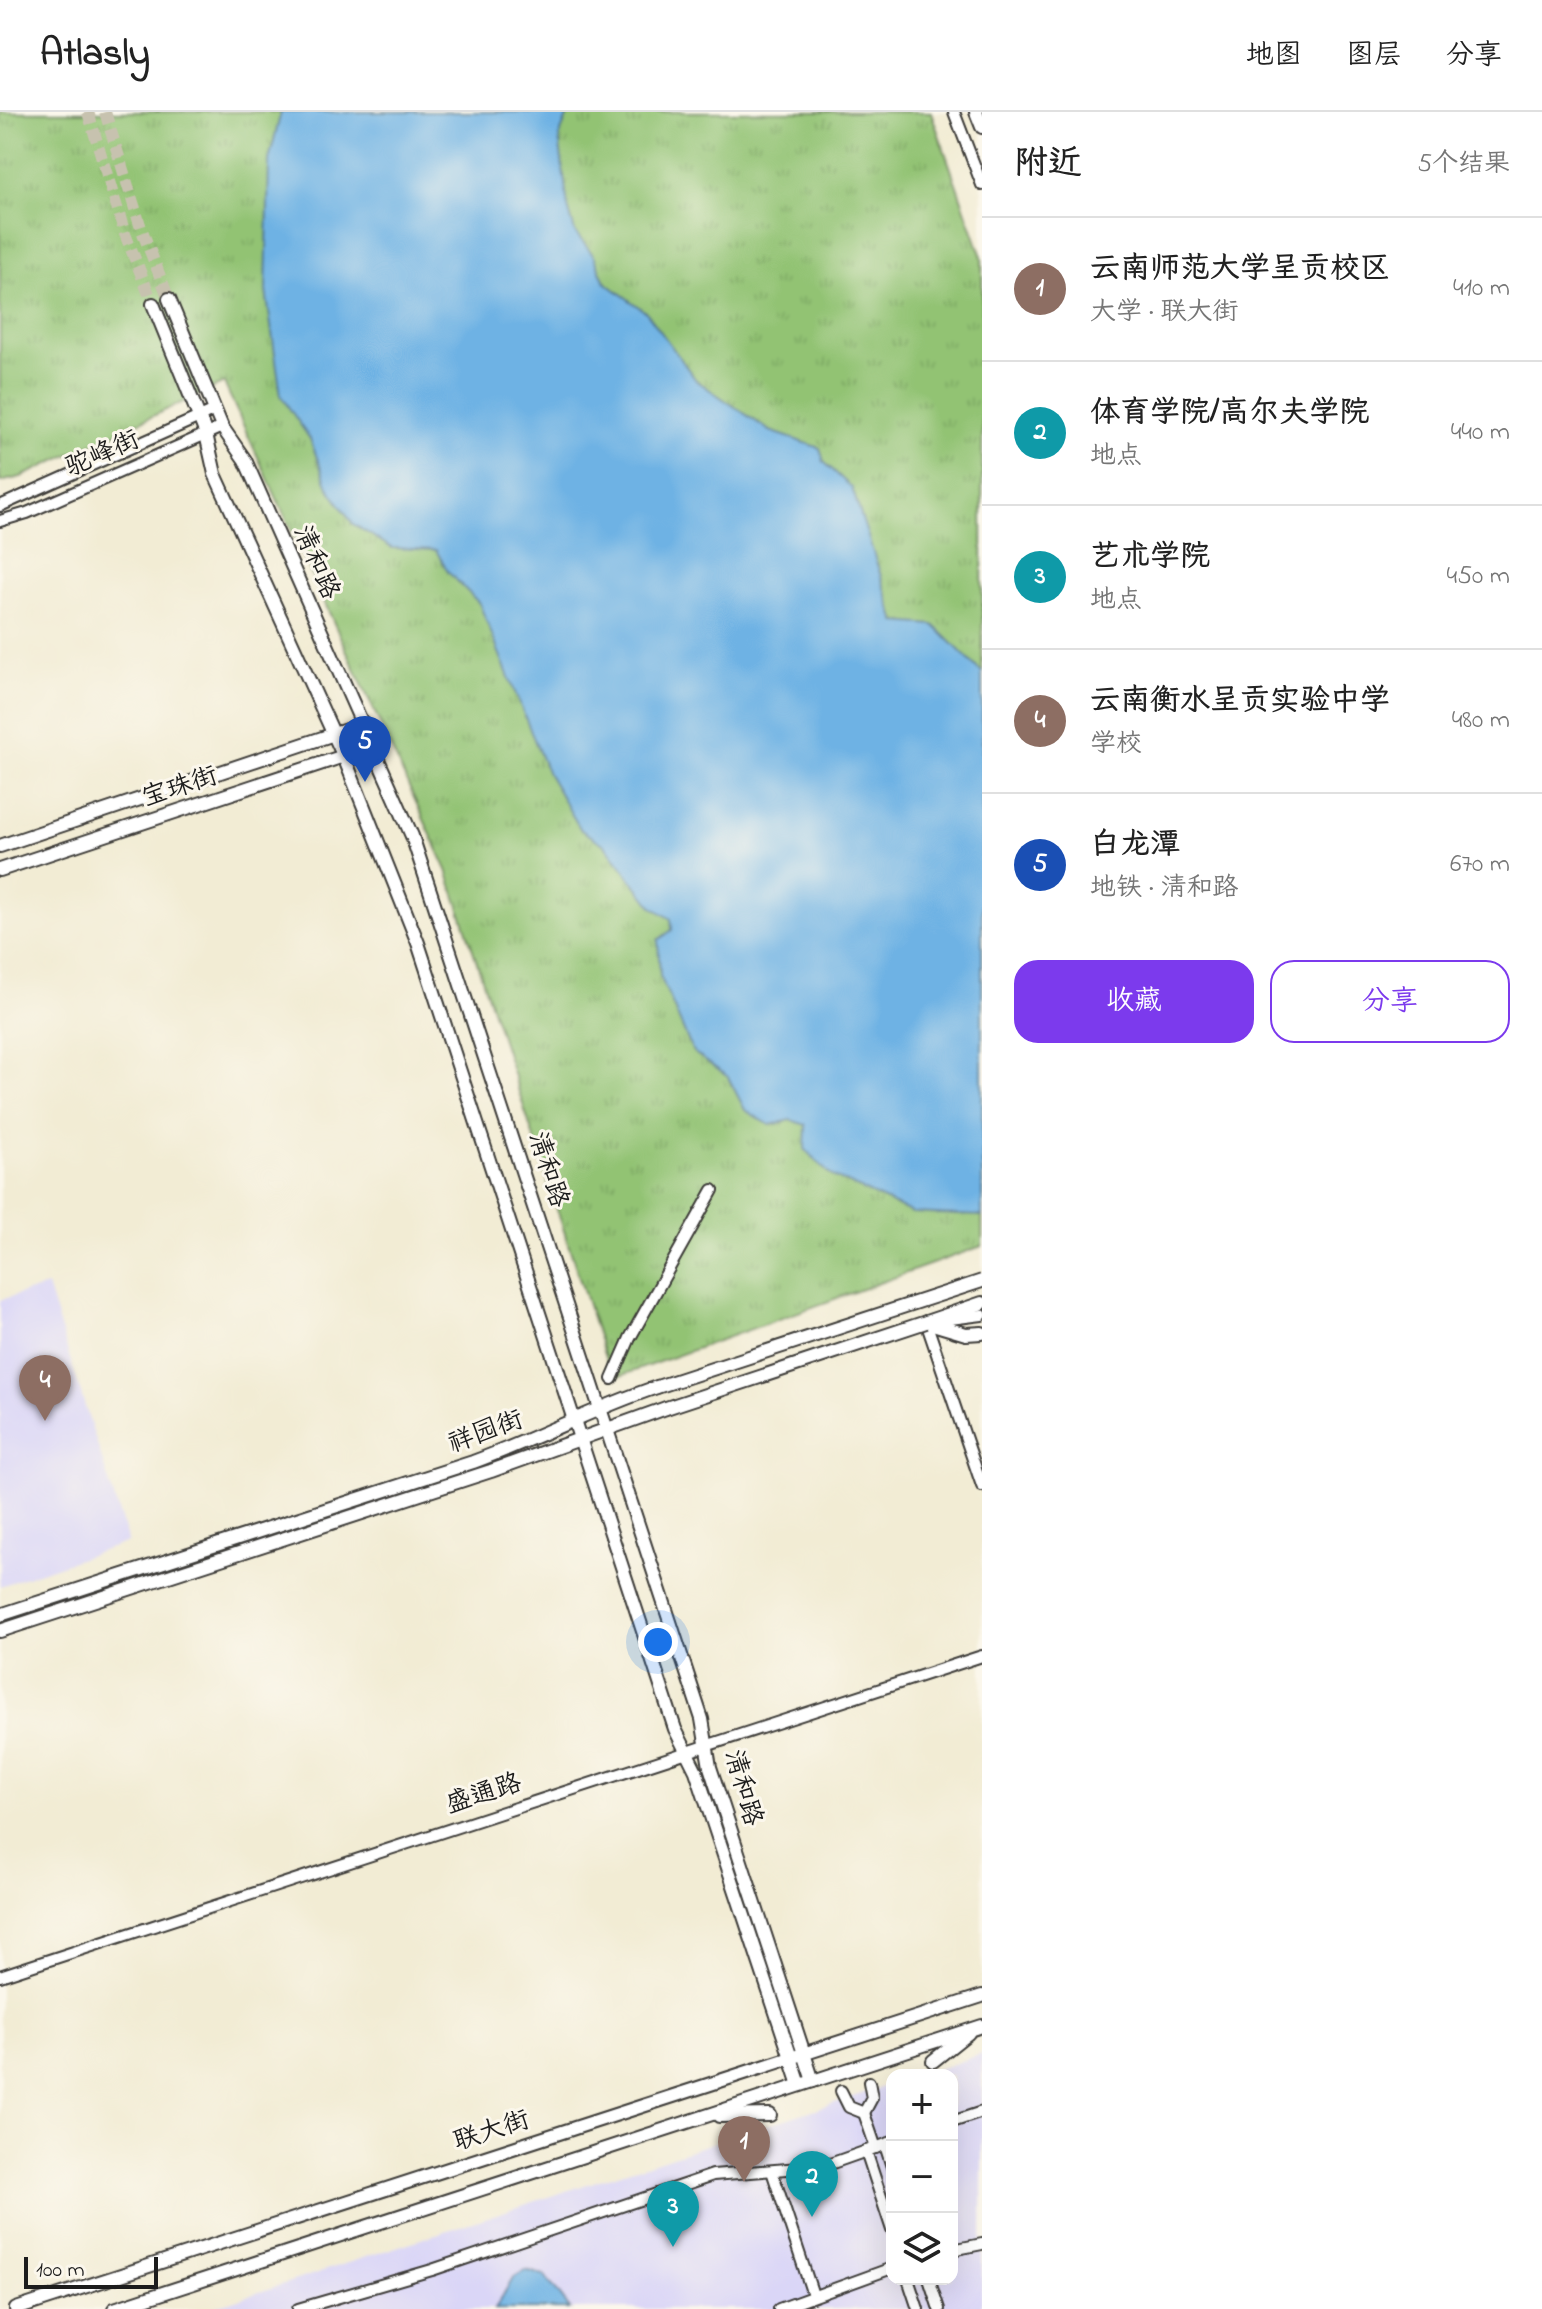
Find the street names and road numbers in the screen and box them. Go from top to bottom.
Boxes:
street label: 驼峰街 [60,422,146,488]
street label: 清和路 [282,520,348,606]
street label: 宝珠街 [137,758,223,818]
street label: 清和路 [517,1127,577,1213]
street label: 祥园街 [443,1402,529,1464]
street label: 清和路 [713,1745,771,1831]
street label: 盛通路 [441,1765,527,1825]
street label: 联大街 [449,2102,535,2162]

